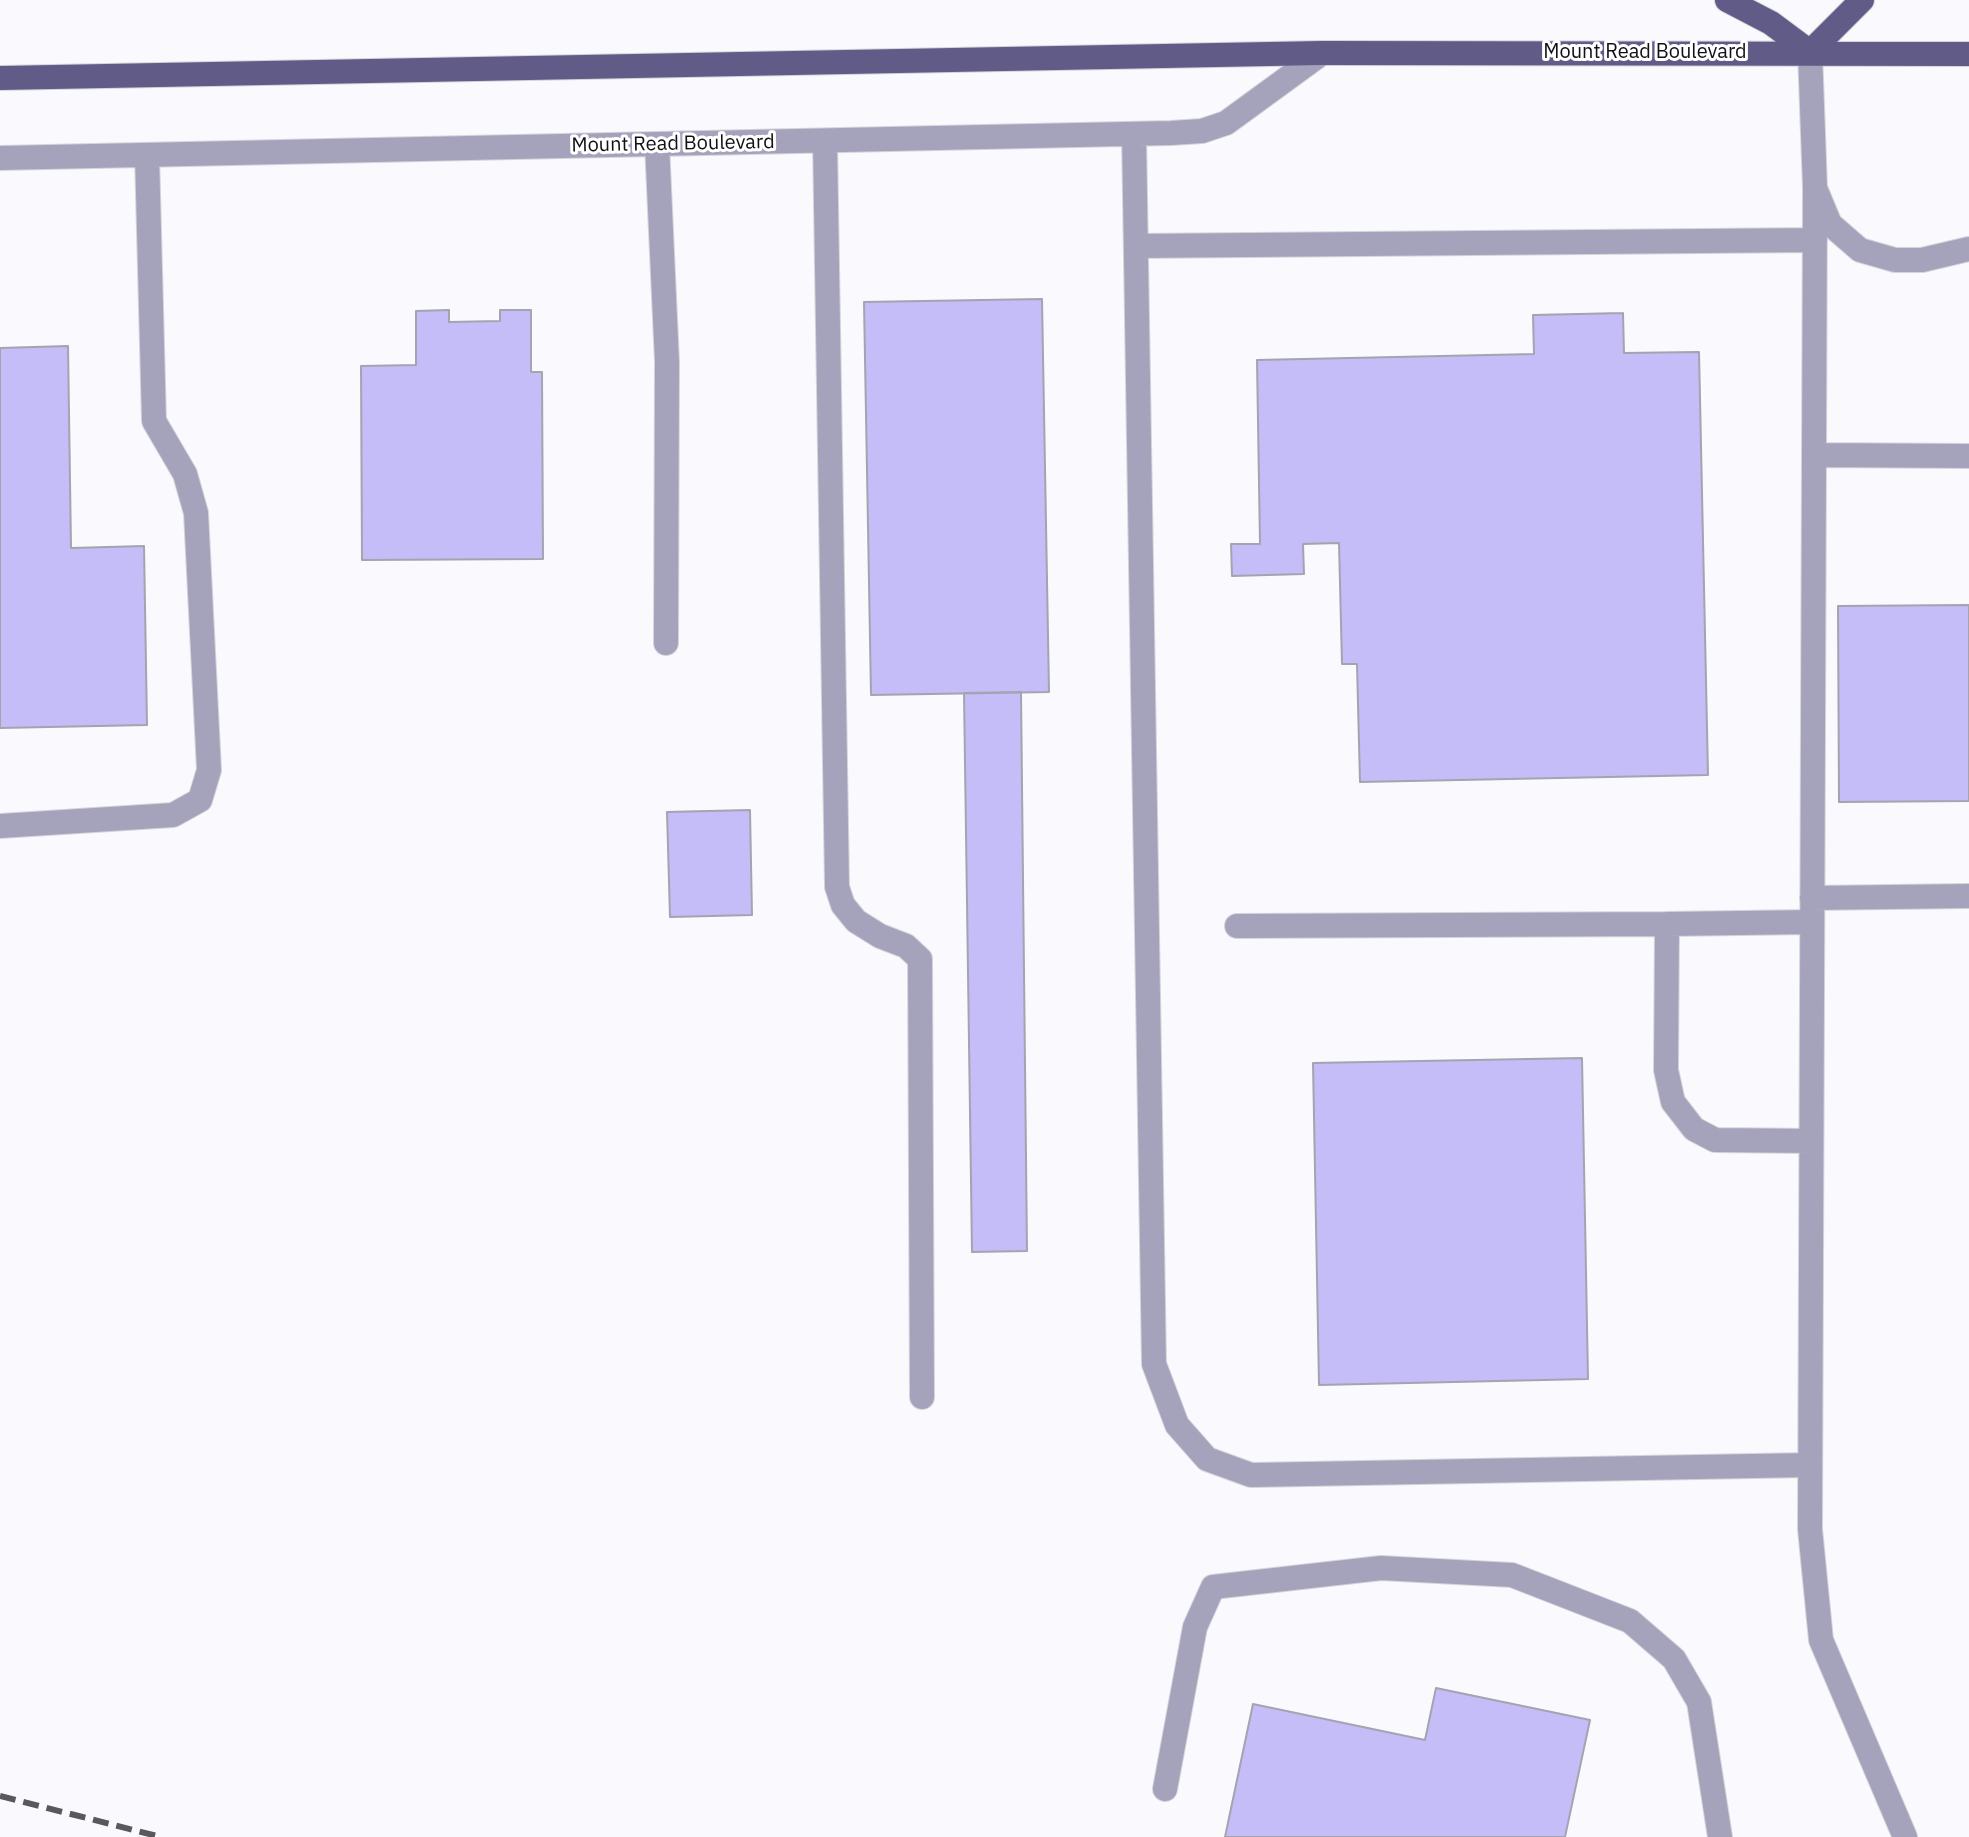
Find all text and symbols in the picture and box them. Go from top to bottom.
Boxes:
street label: Mount Read Boulevard [1543,40,1747,64]
street label: Mount Read Boulevard [571,130,775,158]

